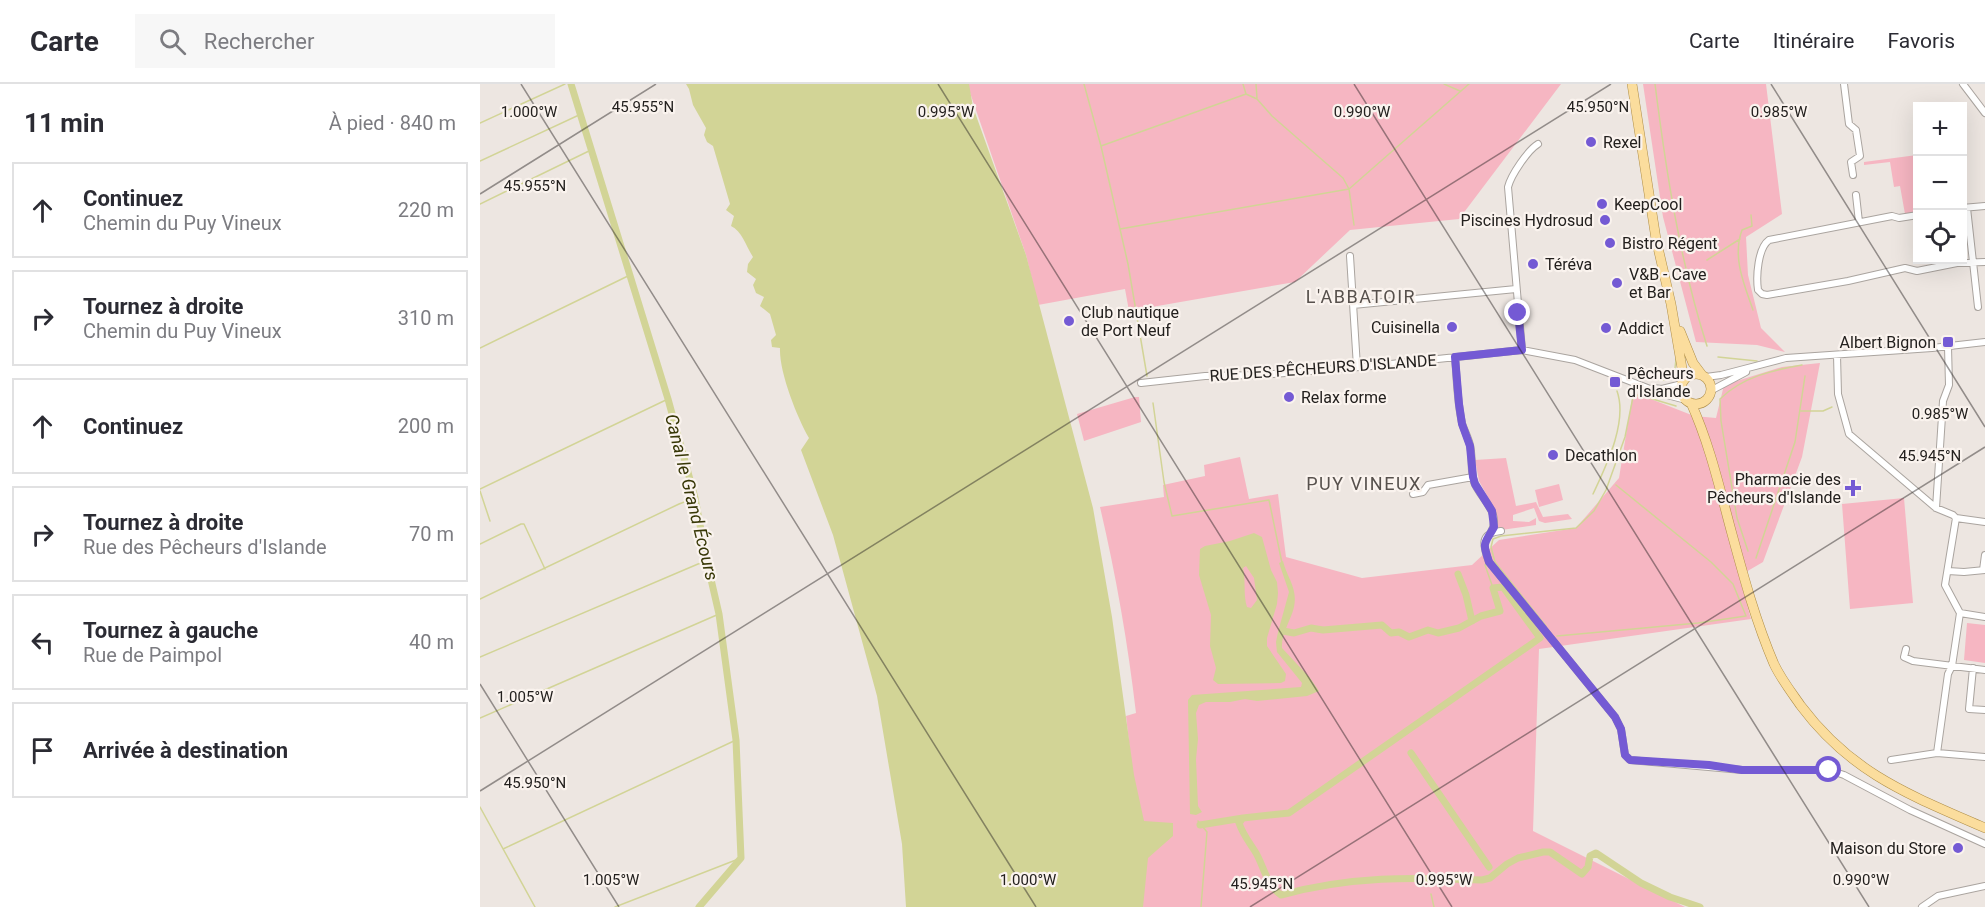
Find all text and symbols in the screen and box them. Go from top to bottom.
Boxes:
search box [135,14,555,68]
text: Carte [30,25,99,58]
icon: search [156,25,189,58]
text: Rechercher [204,29,314,54]
text: Carte [1689,29,1740,53]
text: Itinéraire [1773,29,1854,53]
text: Favoris [1887,29,1955,53]
text: 45.955°N [612,98,674,116]
text: 45.950°N [1567,98,1629,116]
map controls [1913,102,1967,264]
button: + [1913,102,1967,156]
text: 1.000°W [501,103,557,121]
text: 0.995°W [918,103,974,121]
text: 0.990°W [1334,103,1390,121]
text: 0.985°W [1751,103,1807,121]
text: 11 min [24,108,104,138]
text: À pied · 840 m [329,111,456,135]
place label: Rexel [1603,133,1642,152]
marker: Rexel [1584,135,1598,149]
button: − [1913,156,1967,210]
text: 45.955°N [504,177,566,195]
text: Continuez [83,186,183,211]
icon: ahead [26,194,59,227]
place label: KeepCool [1614,195,1682,214]
marker: KeepCool [1595,197,1609,211]
text: 220 m [398,198,454,222]
button: locate [1913,210,1967,264]
text: Chemin du Puy Vineux [83,211,282,235]
place label: Piscines Hydrosud [1461,211,1593,230]
marker: Piscines Hydrosud [1598,213,1612,227]
place label: Bistro Régent [1622,234,1718,253]
marker: Bistro Régent [1603,236,1617,250]
place label: Téréva [1545,255,1592,274]
marker: Téréva [1526,257,1540,271]
place label: V&B - Cave et Bar [1629,265,1707,302]
marker: V&B - Cave et Bar [1610,276,1624,290]
district label: L'ABBATOIR [1306,286,1416,307]
text: Tournez à droite [83,294,243,319]
route end [1504,299,1530,325]
icon: right [26,302,59,335]
place label: Club nautique de Port Neuf [1081,303,1179,340]
text: 310 m [398,306,454,330]
marker: Club nautique de Port Neuf [1062,314,1076,328]
place label: Cuisinella [1371,318,1440,337]
text: Chemin du Puy Vineux [83,319,282,343]
place label: Addict [1618,319,1664,338]
marker: Cuisinella [1445,320,1459,334]
marker: Addict [1599,321,1613,335]
place label: Albert Bignon [1840,333,1936,352]
marker: Albert Bignon [1941,335,1955,349]
street label: RUE DES PÊCHEURS D'ISLANDE [1209,351,1437,385]
place label: Pêcheurs d'Islande [1627,364,1694,401]
marker: Pêcheurs d'Islande [1608,375,1622,389]
place label: Relax forme [1301,388,1386,407]
marker: Relax forme [1282,390,1296,404]
text: 0.985°W [1912,405,1968,423]
icon: ahead [26,410,59,443]
water label: Canal le Grand Écours [661,412,723,582]
text: Continuez [83,414,183,439]
text: 200 m [398,414,454,438]
place label: Decathlon [1565,446,1637,465]
text: 45.945°N [1899,447,1961,465]
marker: Decathlon [1546,448,1560,462]
place label: Pharmacie des Pêcheurs d'Islande [1707,470,1841,507]
district label: PUY VINEUX [1306,473,1422,494]
marker: Pharmacie des Pêcheurs d'Islande [1846,481,1860,495]
text: Tournez à droite [83,510,243,535]
icon: right [26,518,59,551]
text: 70 m [409,522,454,546]
text: Rue des Pêcheurs d'Islande [83,535,327,559]
text: Tournez à gauche [83,618,258,643]
icon: left [26,626,59,659]
text: 40 m [409,630,454,654]
text: Rue de Paimpol [83,643,222,667]
text: 1.005°W [497,688,553,706]
icon: arrive [26,734,59,767]
text: Arrivée à destination [83,738,288,763]
route start [1815,756,1841,782]
text: 45.950°N [504,774,566,792]
place label: Maison du Store [1830,839,1946,858]
marker: Maison du Store [1951,841,1965,855]
text: 1.005°W [583,871,639,889]
text: 1.000°W [1000,871,1056,889]
text: 0.995°W [1416,871,1472,889]
text: 0.990°W [1833,871,1889,889]
text: 45.945°N [1231,875,1293,893]

